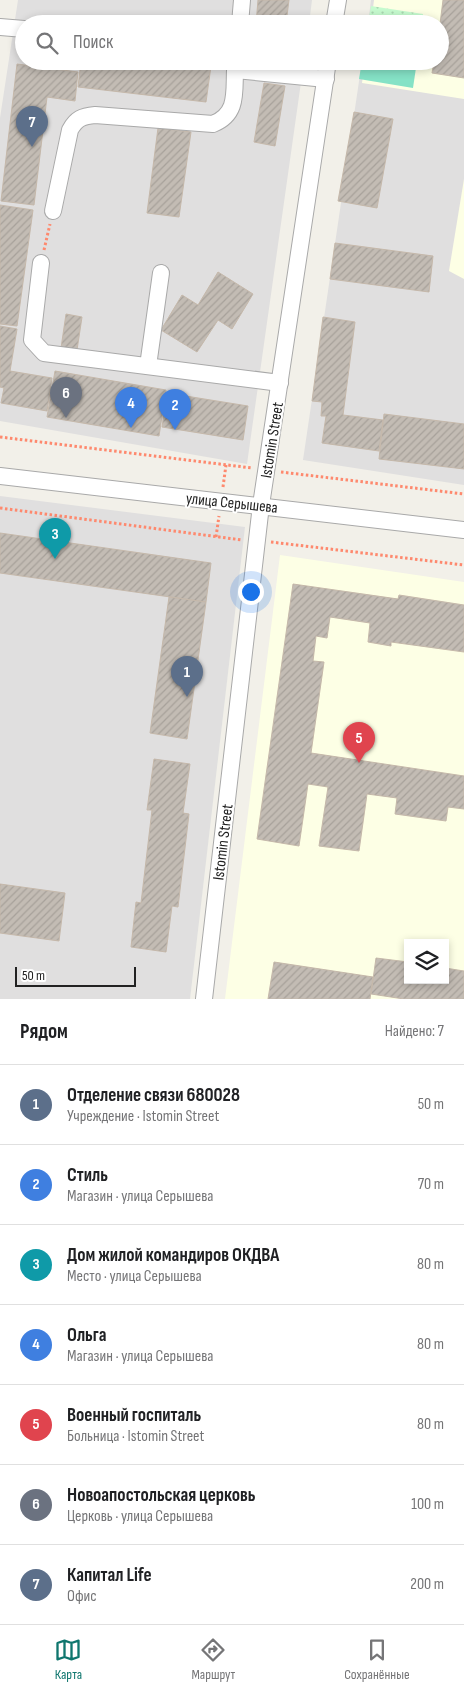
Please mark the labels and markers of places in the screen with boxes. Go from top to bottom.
pin: 7 [16,106,48,147]
pin: 6 [50,377,82,418]
pin: 4 [115,387,147,428]
pin: 2 [159,389,191,430]
pin: 3 [39,518,71,559]
pin: 1 [171,656,203,697]
pin: 5 [343,722,375,763]

